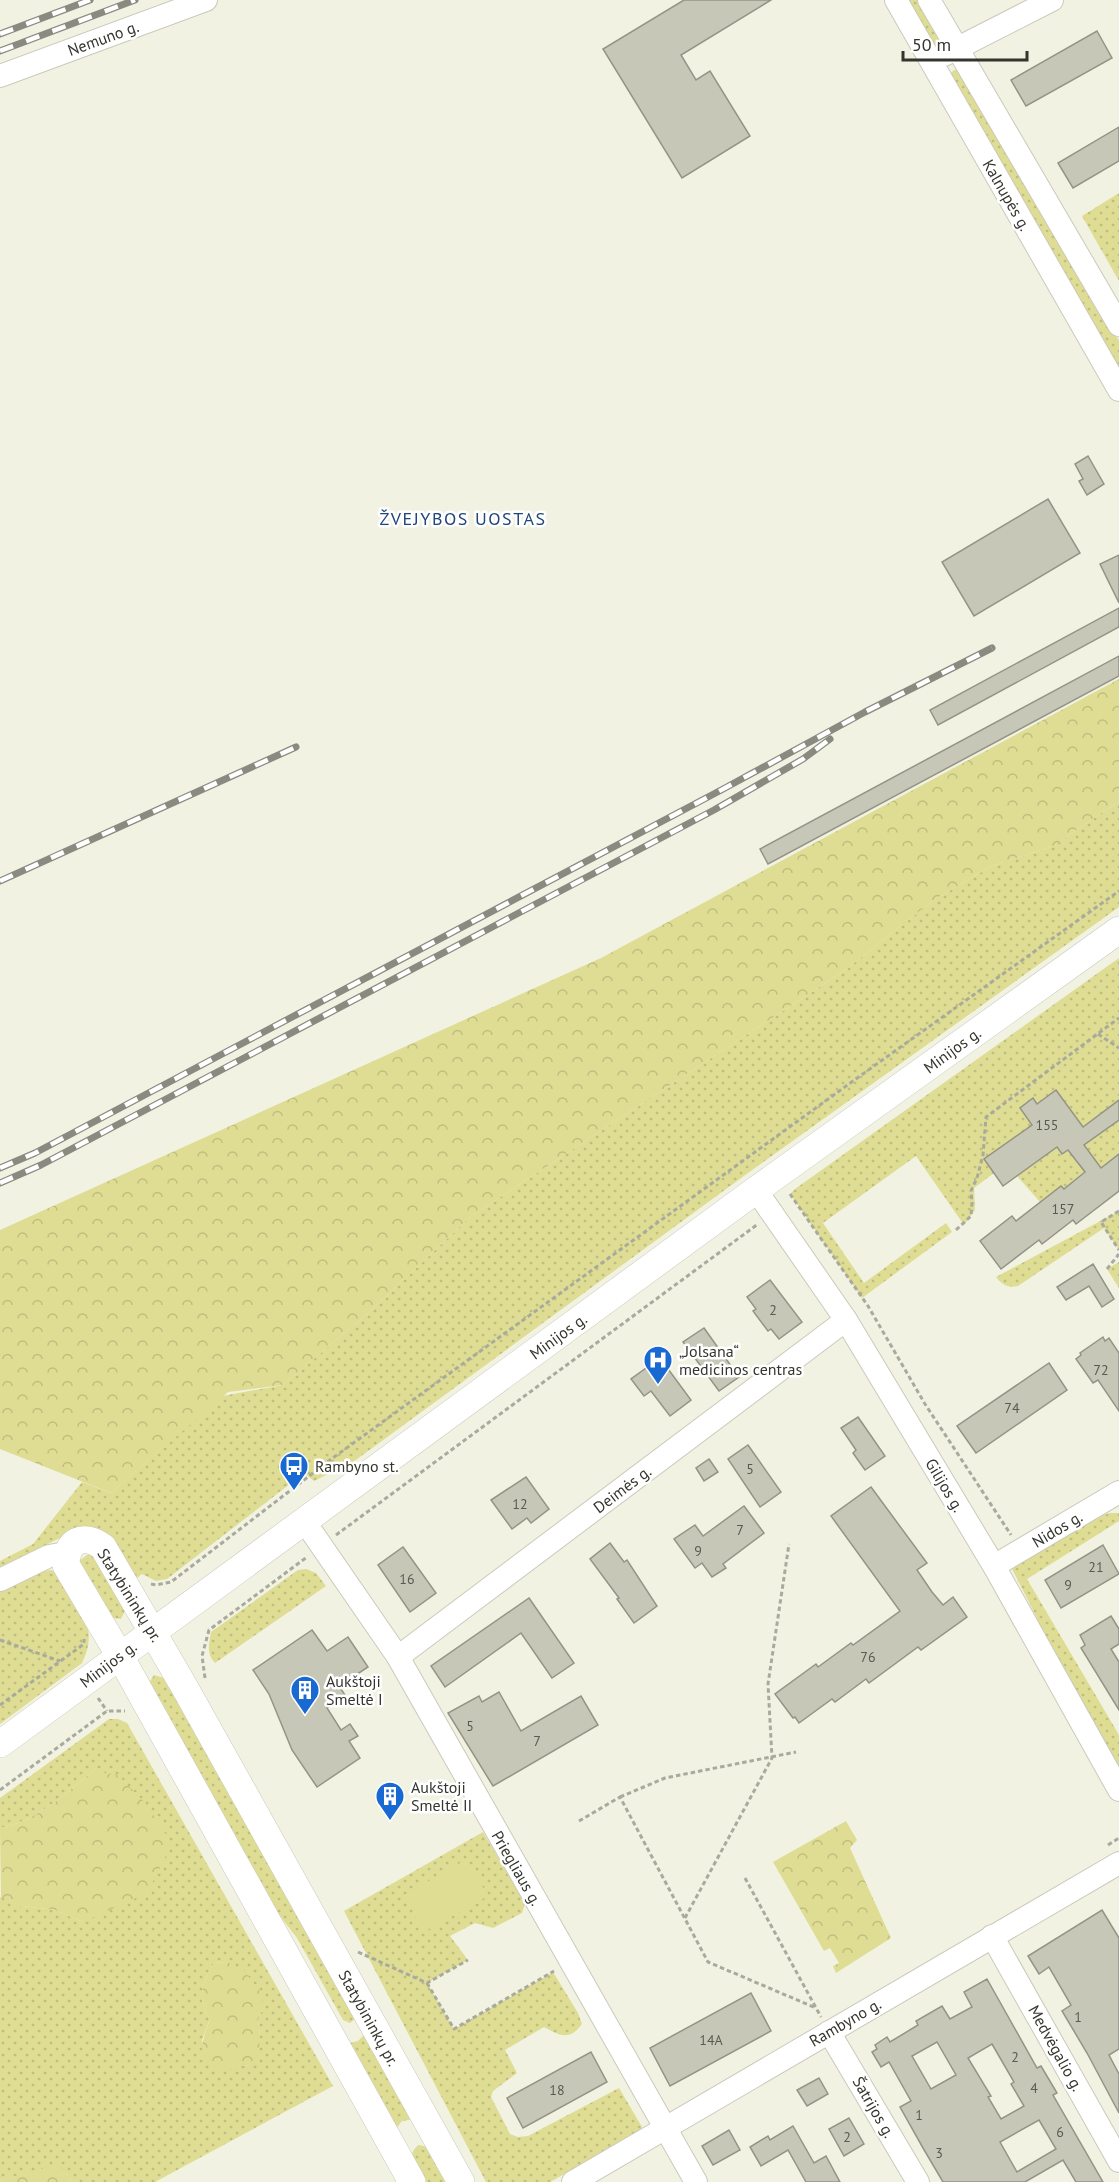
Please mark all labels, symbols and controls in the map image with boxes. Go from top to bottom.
street label: Nemuno g. [65,16,141,60]
scale bar [903,24,1028,62]
text: 50 m [912,33,951,56]
street label: Kalnupės g. [979,156,1035,234]
district label: ŽVEJYBOS UOSTAS [379,507,547,530]
street label: Minijos g. [919,1023,985,1077]
house number: 155 [1036,1116,1058,1134]
house number: 157 [1052,1200,1074,1218]
house number: 2 [769,1301,777,1319]
street label: Minijos g. [525,1309,591,1363]
place label: „Jolsana“ medicinos centras [679,1341,802,1379]
hospital icon: „Jolsana“ medicinos centras [642,1344,674,1386]
house number: 72 [1093,1361,1109,1379]
house number: 74 [1004,1399,1020,1417]
bus stop icon: Rambyno st. [278,1450,310,1492]
street label: Gilijos g. [921,1455,969,1515]
place label: Rambyno st. [315,1456,399,1476]
house number: 5 [746,1460,754,1478]
street label: Deimės g. [589,1461,655,1517]
house number: 12 [512,1495,528,1513]
street label: Nidos g. [1028,1506,1086,1552]
house number: 7 [736,1521,744,1539]
house number: 9 [694,1542,702,1560]
street label: Statybininkų pr. [93,1545,167,1645]
house number: 21 [1088,1558,1104,1576]
house number: 16 [399,1570,415,1588]
house number: 9 [1064,1576,1072,1594]
street label: Minijos g. [76,1636,140,1692]
house number: 76 [860,1648,876,1666]
place label: Aukštoji Smeltė I [326,1671,383,1709]
building icon: Aukštoji Smeltė I [289,1674,321,1716]
house number: 5 [466,1717,474,1735]
house number: 7 [533,1732,541,1750]
place label: Aukštoji Smeltė II [411,1777,472,1815]
building icon: Aukštoji Smeltė II [374,1780,406,1822]
street label: Priegliaus g. [488,1827,546,1909]
street label: Statybininkų pr. [334,1967,404,2069]
street label: Rambyno g. [805,1993,885,2051]
street label: Medvėgalio g. [1024,2002,1088,2094]
house number: 1 [1074,2008,1082,2026]
house number: 14A [699,2031,724,2049]
house number: 2 [1011,2048,1019,2066]
street label: Šatrijos g. [848,2073,900,2141]
house number: 4 [1030,2079,1038,2097]
house number: 18 [549,2081,565,2099]
house number: 1 [915,2106,923,2124]
house number: 6 [1056,2123,1064,2141]
house number: 2 [843,2128,851,2146]
house number: 3 [935,2144,943,2162]

